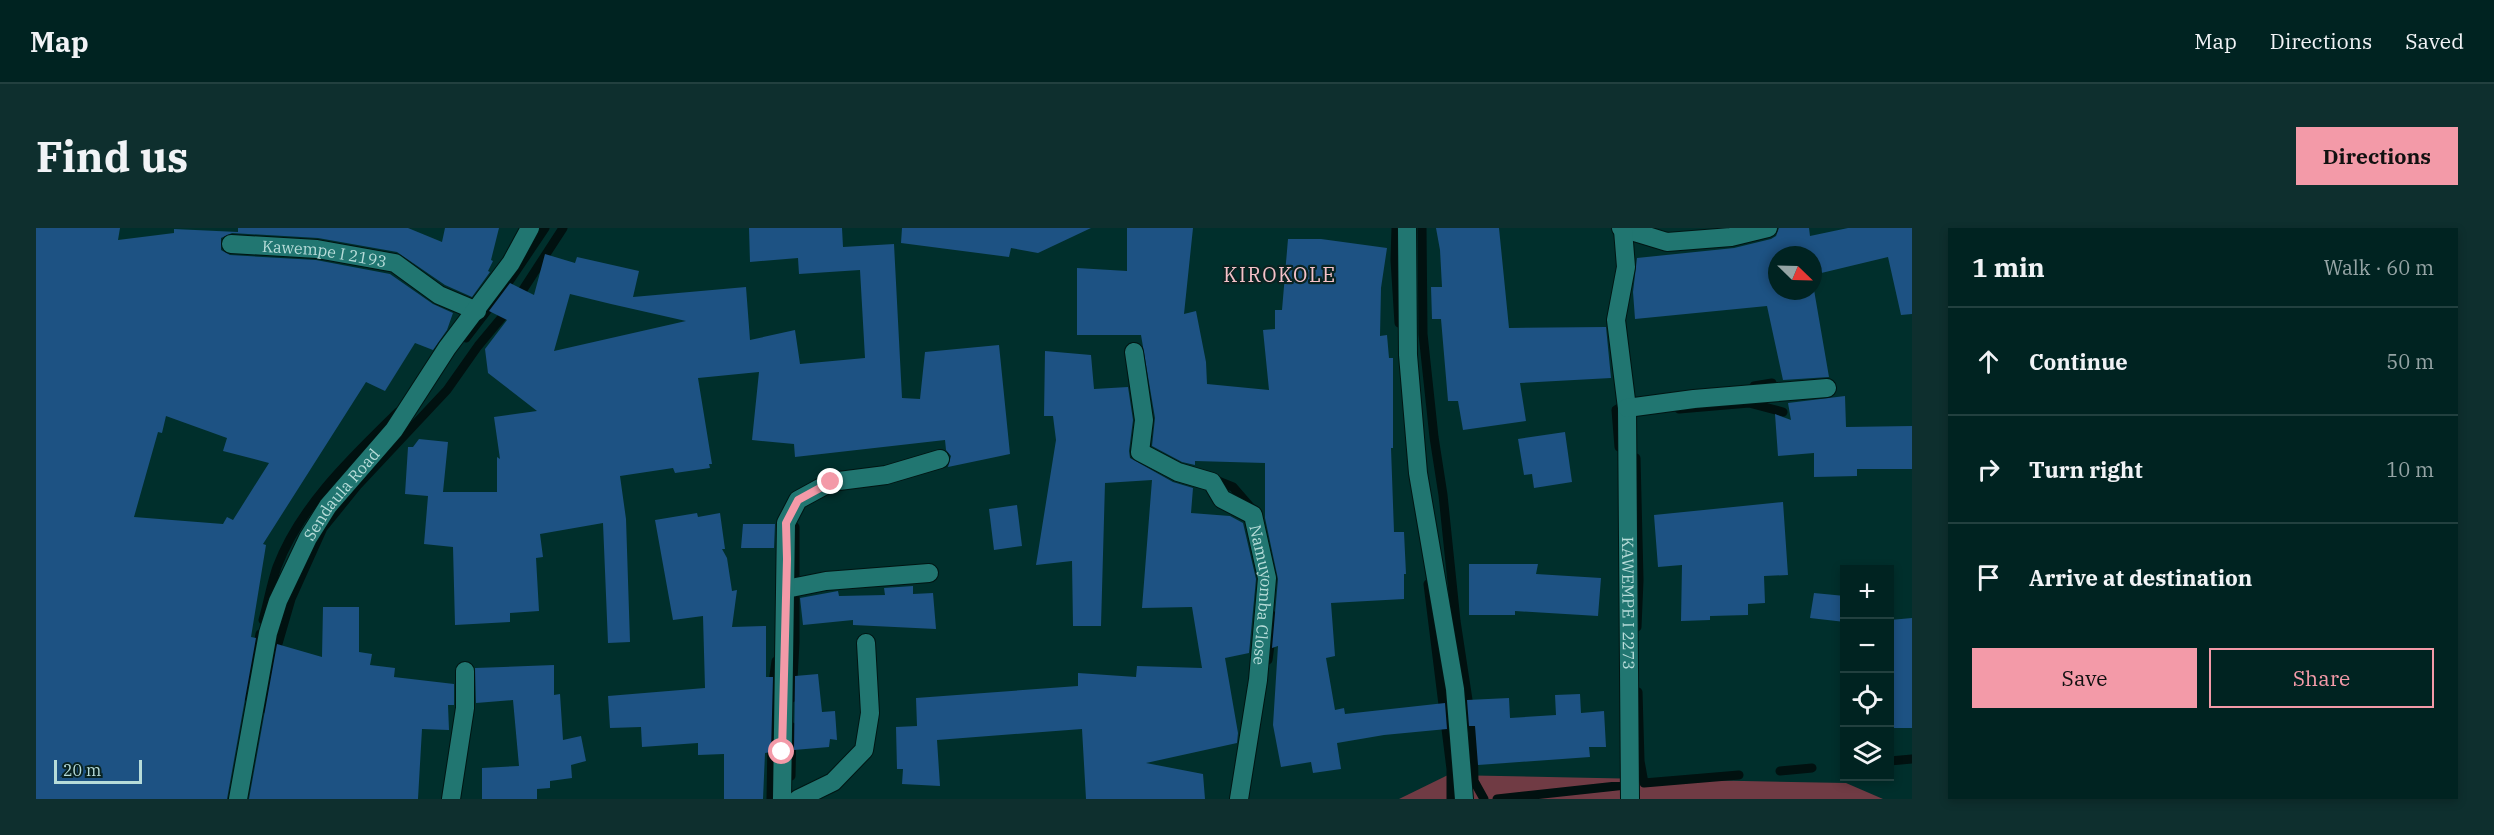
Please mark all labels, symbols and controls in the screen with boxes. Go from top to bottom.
text: Map [30,23,89,60]
text: Map [2194,27,2237,55]
text: Directions [2270,27,2372,55]
text: Saved [2405,27,2464,55]
button: Directions [2296,127,2458,185]
text: Find us [36,129,188,184]
street label: Kawempe I 2193 [261,236,388,271]
north arrow [1768,246,1822,300]
text: 1 min [1972,250,2045,284]
text: Walk · 60 m [2324,254,2434,281]
district label: KIROKOLE [1223,261,1337,288]
icon: ahead [1972,345,2005,378]
text: Continue [2029,347,2128,376]
text: 50 m [2386,348,2434,375]
street label: Sendaula Road [299,444,384,544]
icon: right [1972,453,2005,486]
text: Turn right [2029,455,2143,484]
text: 10 m [2386,456,2434,483]
route end [817,468,843,494]
street label: Namuyomba Close [1245,523,1277,666]
street label: KAWEMPE I 2273 [1618,537,1639,670]
icon: arrive [1972,561,2005,594]
text: Arrive at destination [2029,563,2252,592]
map controls [1840,565,1894,781]
button: + [1840,565,1894,619]
button: − [1840,619,1894,673]
button: Save [1972,648,2197,708]
button: Share [2209,648,2434,708]
button: locate [1840,673,1894,727]
button: layers [1840,727,1894,781]
route start [768,738,794,764]
scale bar [54,757,142,784]
text: 20 m [63,760,101,780]

